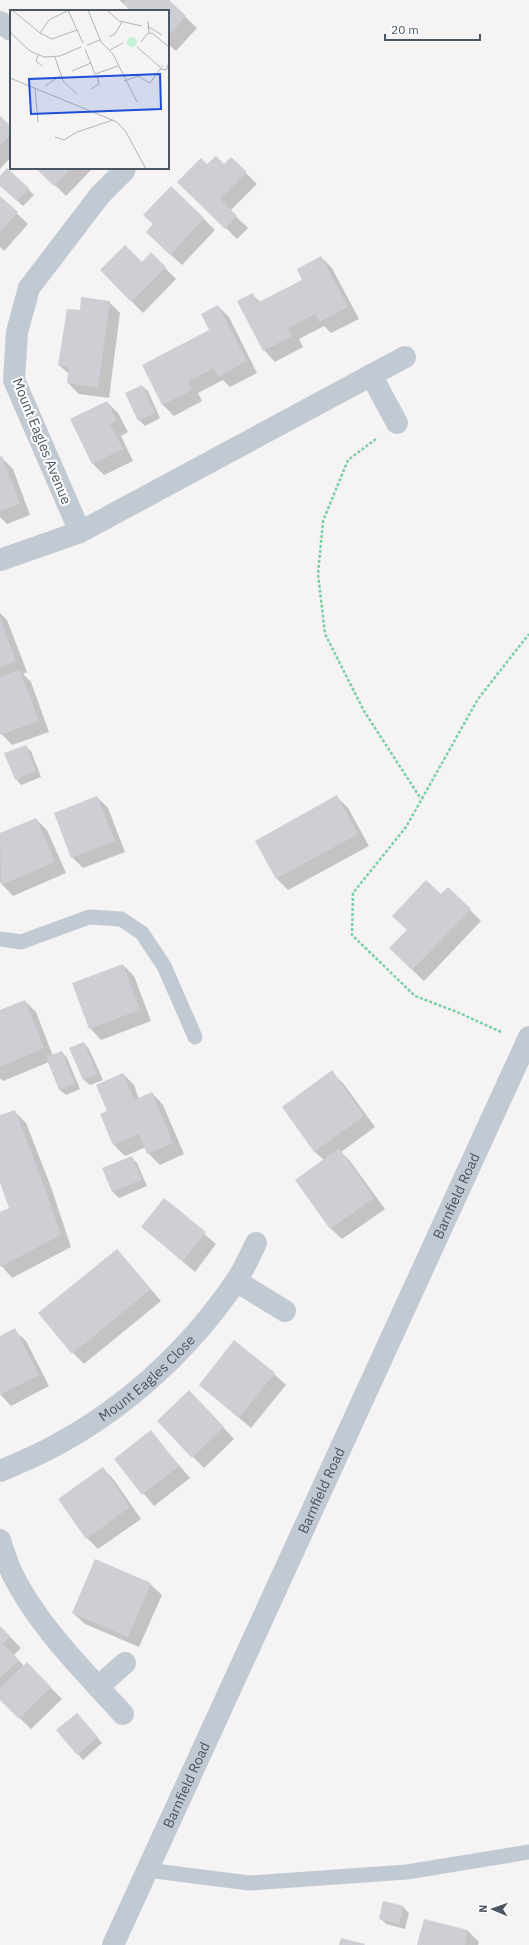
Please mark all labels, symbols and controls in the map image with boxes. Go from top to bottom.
inset map [10,10,169,169]
scale bar [385,16,480,42]
text: 20 m [391,22,419,37]
street label: Mount Eagles Avenue [8,375,76,507]
street label: Barnfield Road [429,1150,484,1242]
street label: Mount Eagles Close [95,1331,199,1426]
street label: Barnfield Road [294,1444,349,1536]
street label: Barnfield Road [159,1739,214,1831]
north arrow [473,1889,513,1929]
text: N [476,1904,490,1913]

